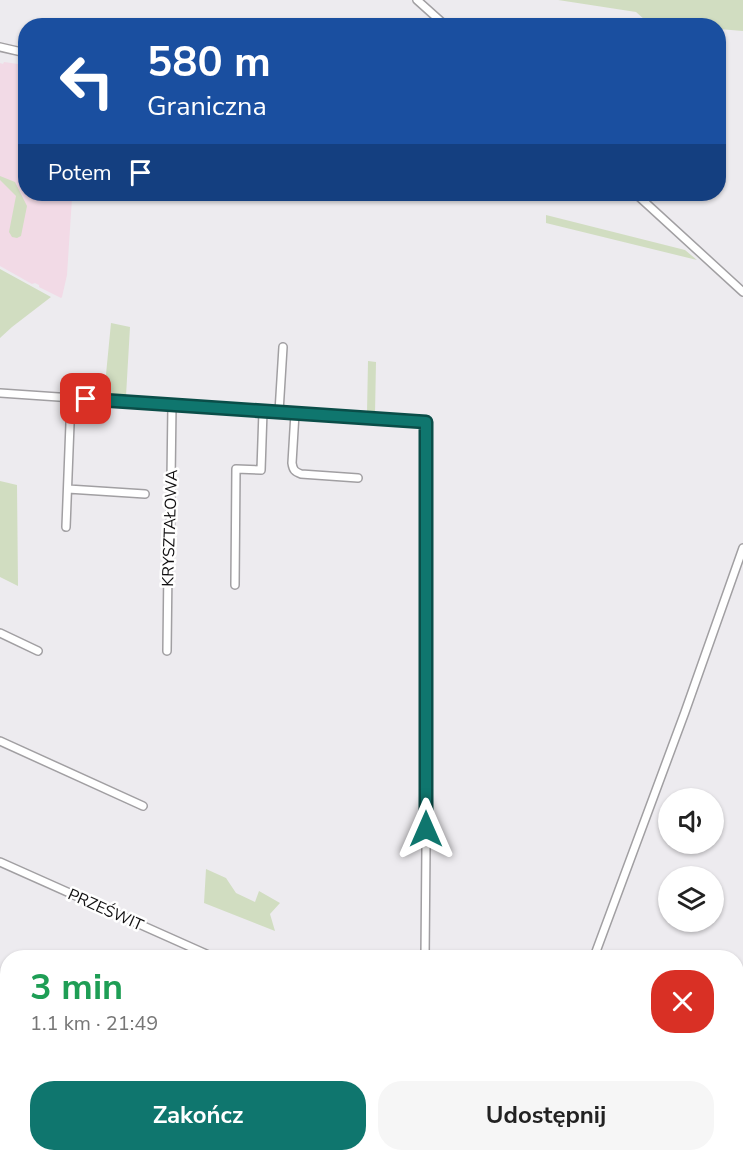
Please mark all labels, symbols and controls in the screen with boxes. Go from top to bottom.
text: 580 m [147,34,271,91]
icon: left [48,42,126,120]
text: Graniczna [147,88,267,125]
icon: arrive [124,156,157,189]
text: Potem [48,158,112,188]
pin [60,373,111,424]
icon: arrive [69,382,102,415]
street label: KRYSZTAŁOWA [157,469,183,587]
map controls [658,788,724,932]
button: sound [658,788,724,854]
position arrow [394,797,458,861]
button: layers [658,866,724,932]
street label: PRZEŚWIT [64,884,147,936]
text: 3 min [30,963,123,1012]
button: close [651,970,714,1033]
text: 1.1 km · 21:49 [30,1010,158,1037]
button: Zakończ [30,1081,366,1150]
button: Udostępnij [378,1081,714,1150]

